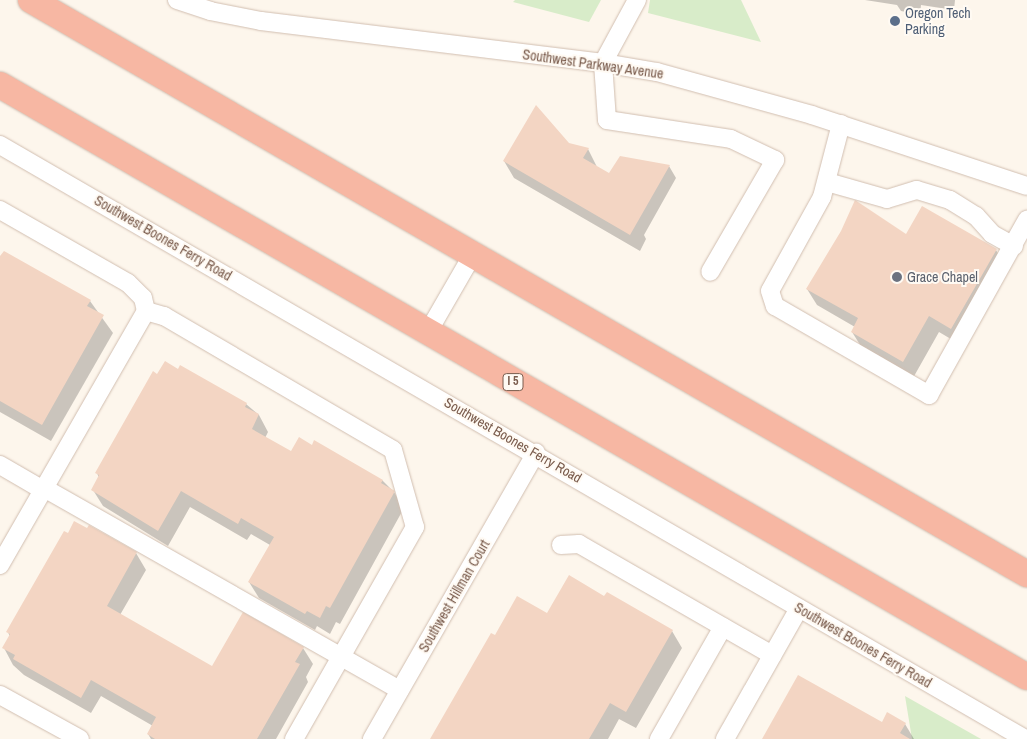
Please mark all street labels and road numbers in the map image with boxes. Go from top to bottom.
street label: Southwest Parkway Avenue [521,46,665,82]
street label: Southwest Boones Ferry Road [91,192,235,284]
road number: I 5 [502,372,524,392]
street label: Southwest Boones Ferry Road [441,394,585,486]
street label: Southwest Hillman Court [415,537,493,655]
street label: Southwest Boones Ferry Road [791,599,935,691]

